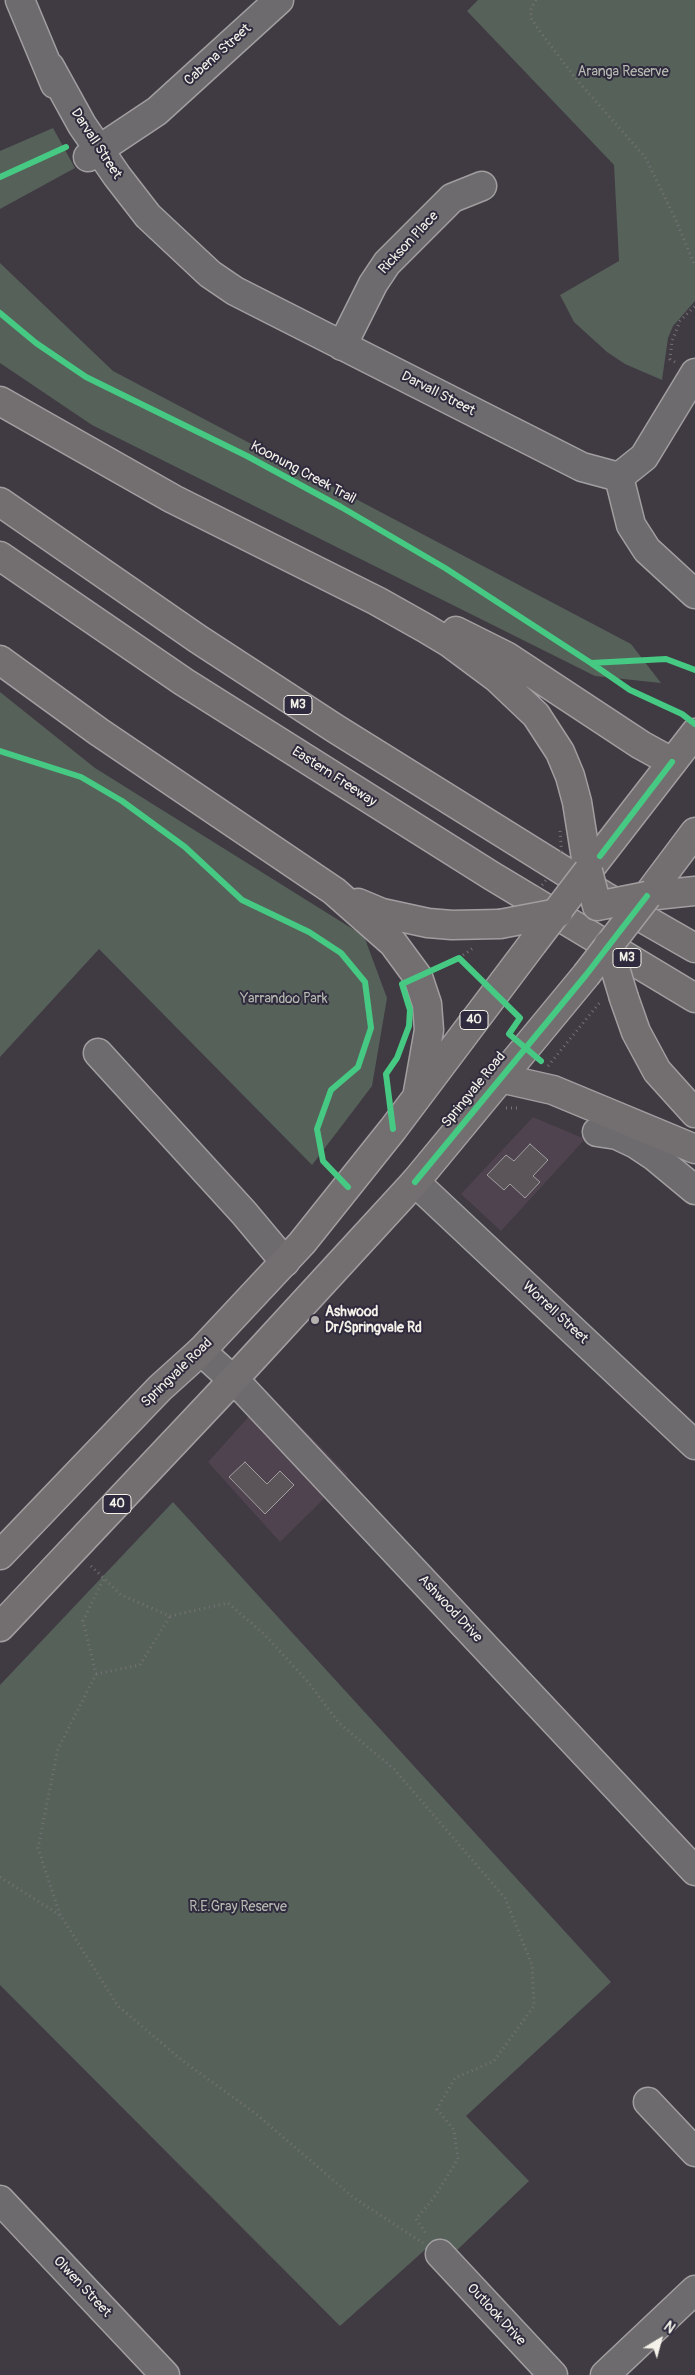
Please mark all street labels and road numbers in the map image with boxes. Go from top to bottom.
street label: Cabena Street [181,21,255,89]
street label: Darvall Street [67,106,125,182]
street label: Rickson Place [376,208,442,278]
street label: Darvall Street [398,368,478,420]
street label: Koonung Creek Trail [247,438,359,508]
road number: M3 [284,696,312,714]
street label: Eastern Freeway [289,743,379,811]
road number: M3 [613,948,641,968]
road number: 40 [460,1010,488,1030]
street label: Springvale Road [438,1049,510,1131]
street label: Worrell Street [519,1278,591,1348]
street label: Springvale Road [138,1335,216,1411]
road number: 40 [103,1495,131,1514]
street label: Ashwood Drive [414,1572,486,1646]
street label: Olwen Street [50,2253,114,2321]
street label: Outlook Drive [463,2280,529,2350]

